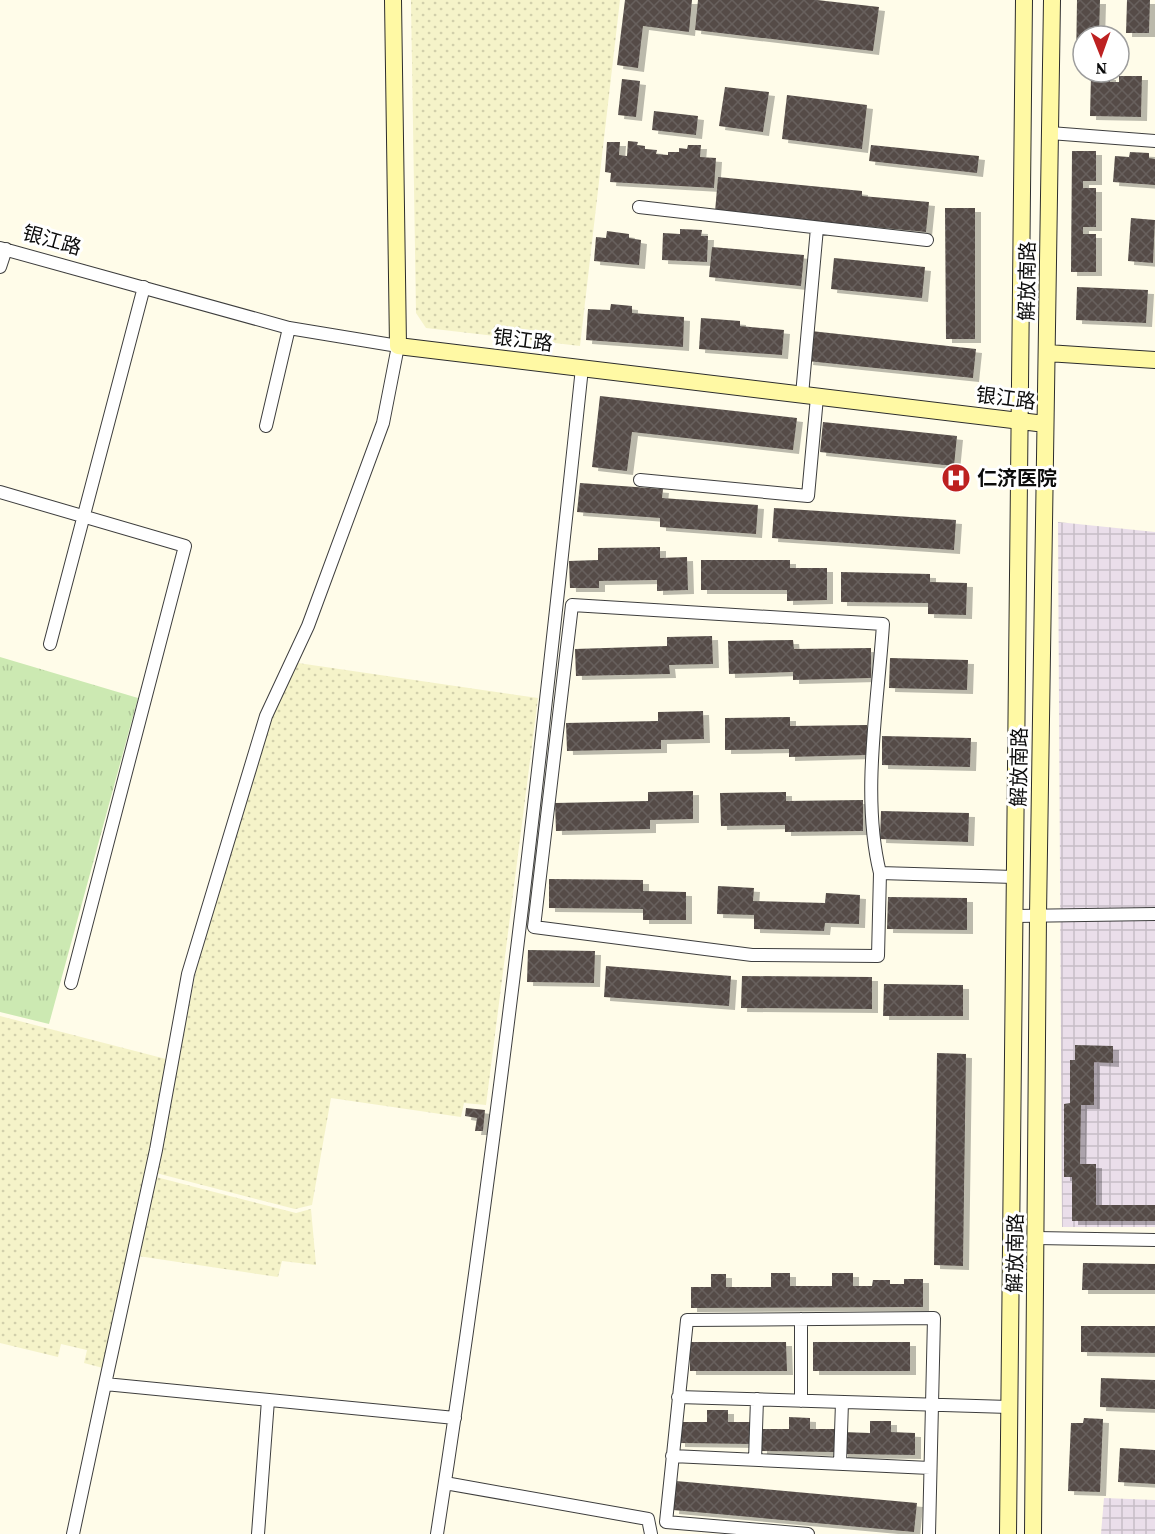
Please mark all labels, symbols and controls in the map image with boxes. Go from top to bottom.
north arrow [1071,24,1131,84]
text: N [1095,58,1107,80]
street label: 银江路 [19,218,85,262]
street label: 解放南路 [1012,241,1042,321]
street label: 银江路 [492,322,554,358]
street label: 银江路 [975,380,1037,416]
hospital icon: 仁济医院 [940,462,972,494]
place label: 仁济医院 [977,464,1057,492]
street label: 解放南路 [1004,727,1034,807]
street label: 解放南路 [1000,1213,1030,1293]

